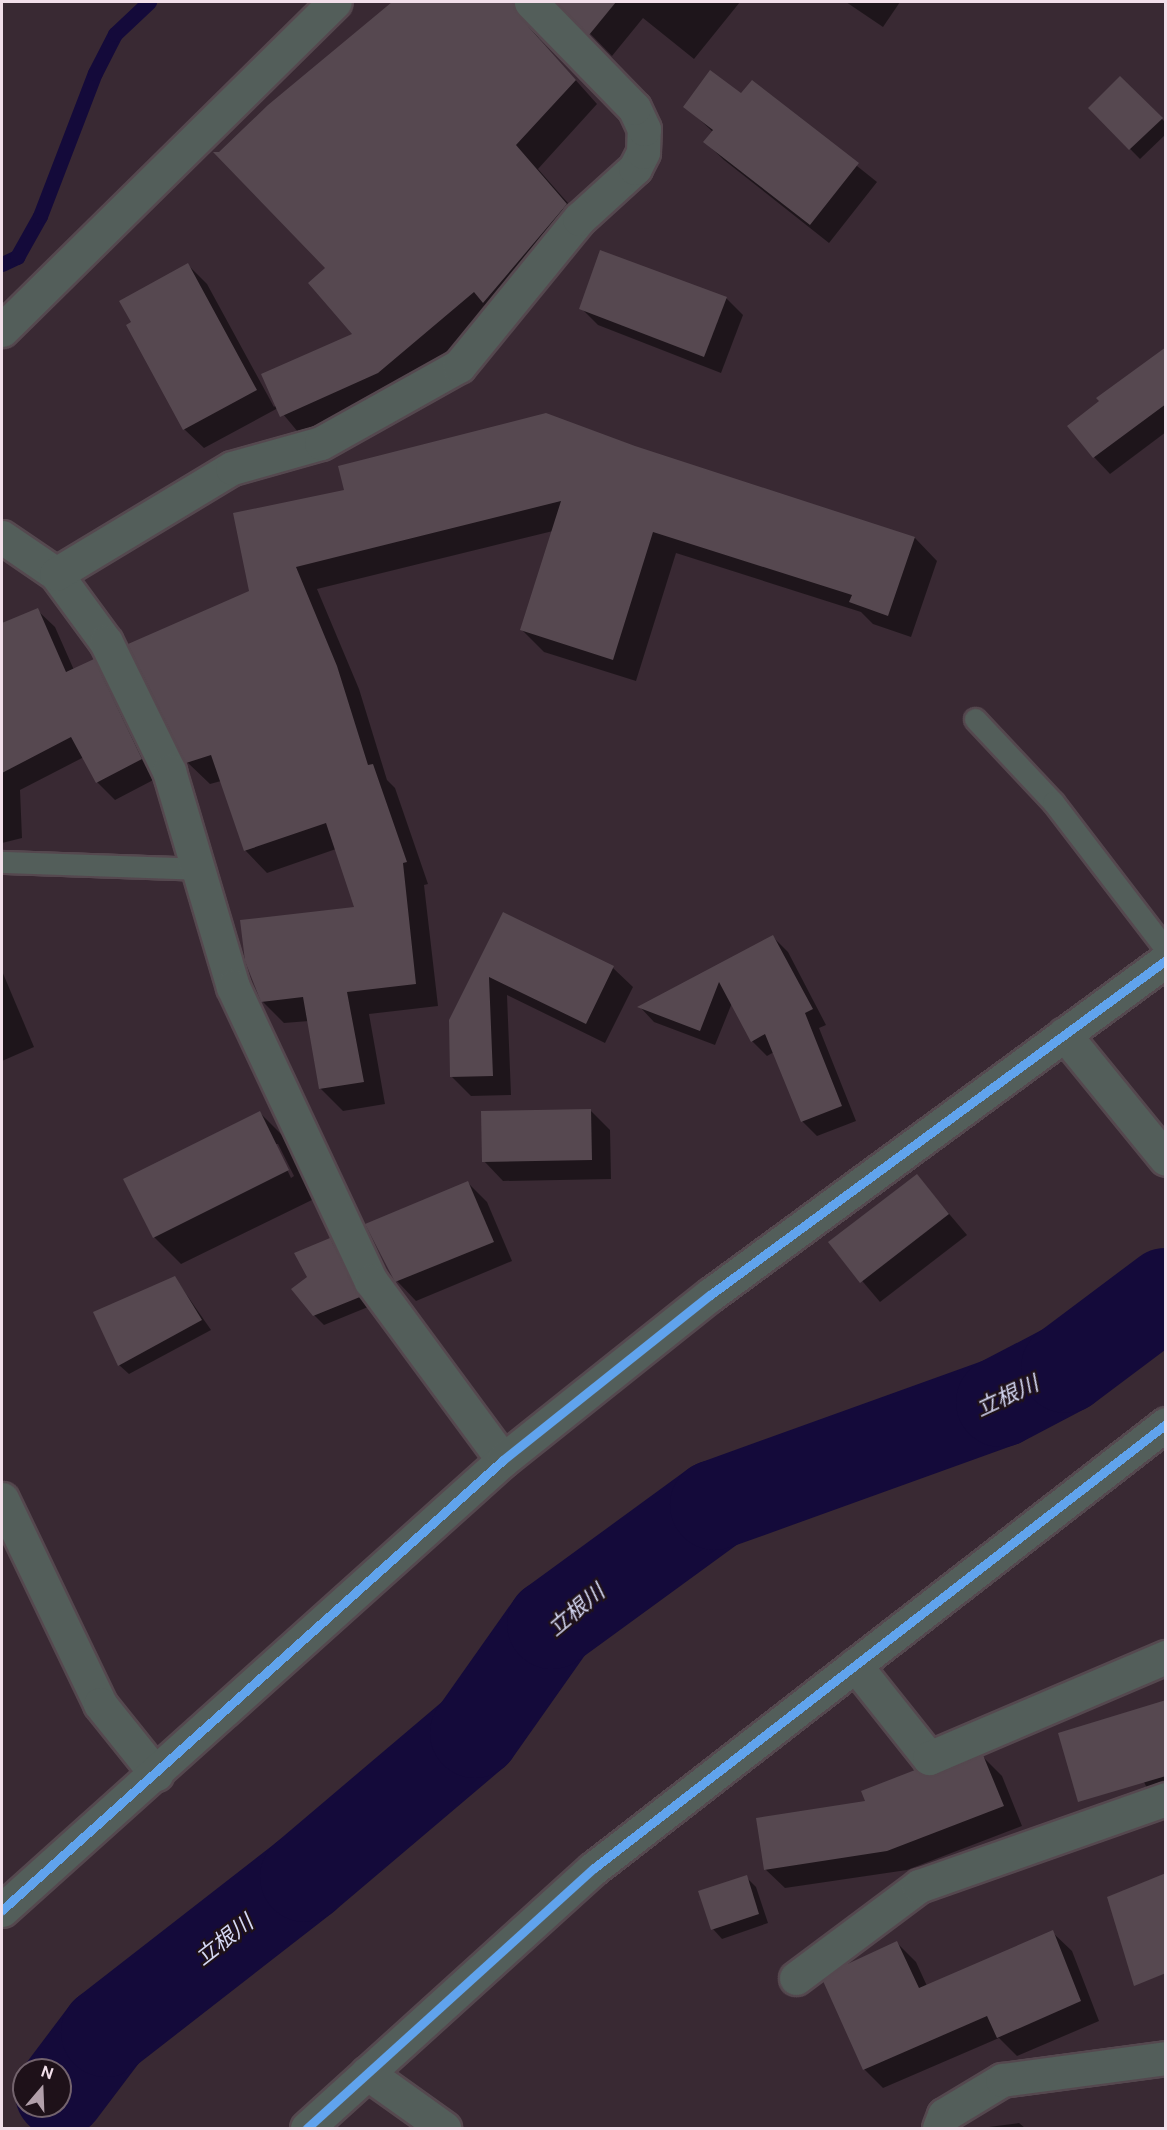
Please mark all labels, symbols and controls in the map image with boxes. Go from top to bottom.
water label: 立根川 [972,1370,1042,1422]
water label: 立根川 [542,1579,610,1641]
water label: 立根川 [190,1909,258,1971]
north arrow [12,2058,72,2118]
text: N [38,2061,56,2084]

